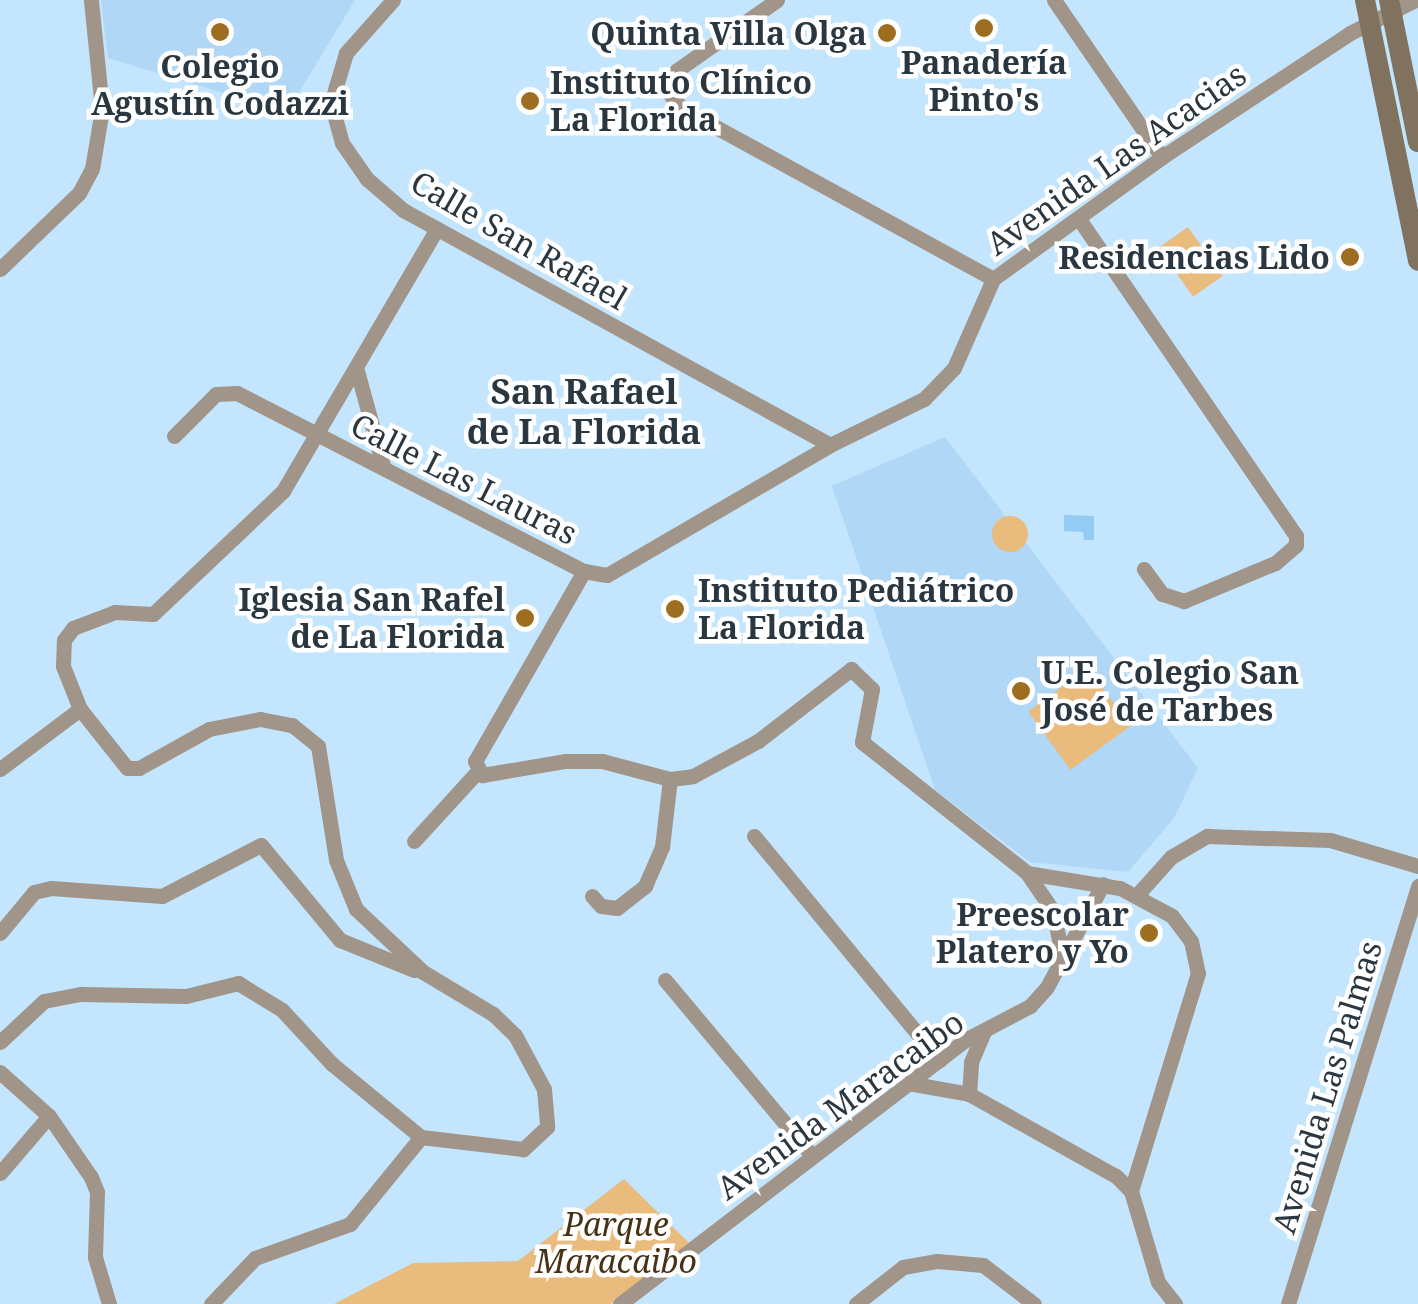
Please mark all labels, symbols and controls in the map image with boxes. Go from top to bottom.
place label: Quinta Villa Olga [590,14,867,52]
marker: Panadería Pinto's [973,17,995,39]
marker: Colegio Agustín Codazzi [209,21,231,43]
marker: Quinta Villa Olga [876,22,898,44]
place label: Panadería Pinto's [901,44,1067,119]
place label: Colegio Agustín Codazzi [91,48,349,123]
street label: Avenida Las Acacias [979,55,1253,263]
place label: Instituto Clínico La Florida [550,64,812,139]
marker: Instituto Clínico La Florida [519,90,541,112]
street label: Calle San Rafael [404,163,634,317]
place label: Residencias Lido [1058,238,1330,276]
marker: Residencias Lido [1339,246,1361,268]
district label: San Rafael de La Florida [467,370,701,452]
street label: Calle Las Lauras [344,405,584,553]
place label: Instituto Pediátrico La Florida [698,572,1014,647]
place label: Iglesia San Rafel de La Florida [239,581,505,656]
marker: Instituto Pediátrico La Florida [662,596,688,622]
marker: Iglesia San Rafel de La Florida [514,607,536,629]
place label: U.E. Colegio San José de Tarbes [1041,654,1299,729]
marker: U.E. Colegio San José de Tarbes [1010,680,1032,702]
place label: Preescolar Platero y Yo [936,896,1129,971]
marker: Preescolar Platero y Yo [1138,922,1160,944]
street label: Avenida Las Palmas [1264,936,1390,1238]
street label: Avenida Maracaibo [709,1003,971,1207]
park label: Parque Maracaibo [535,1206,697,1281]

